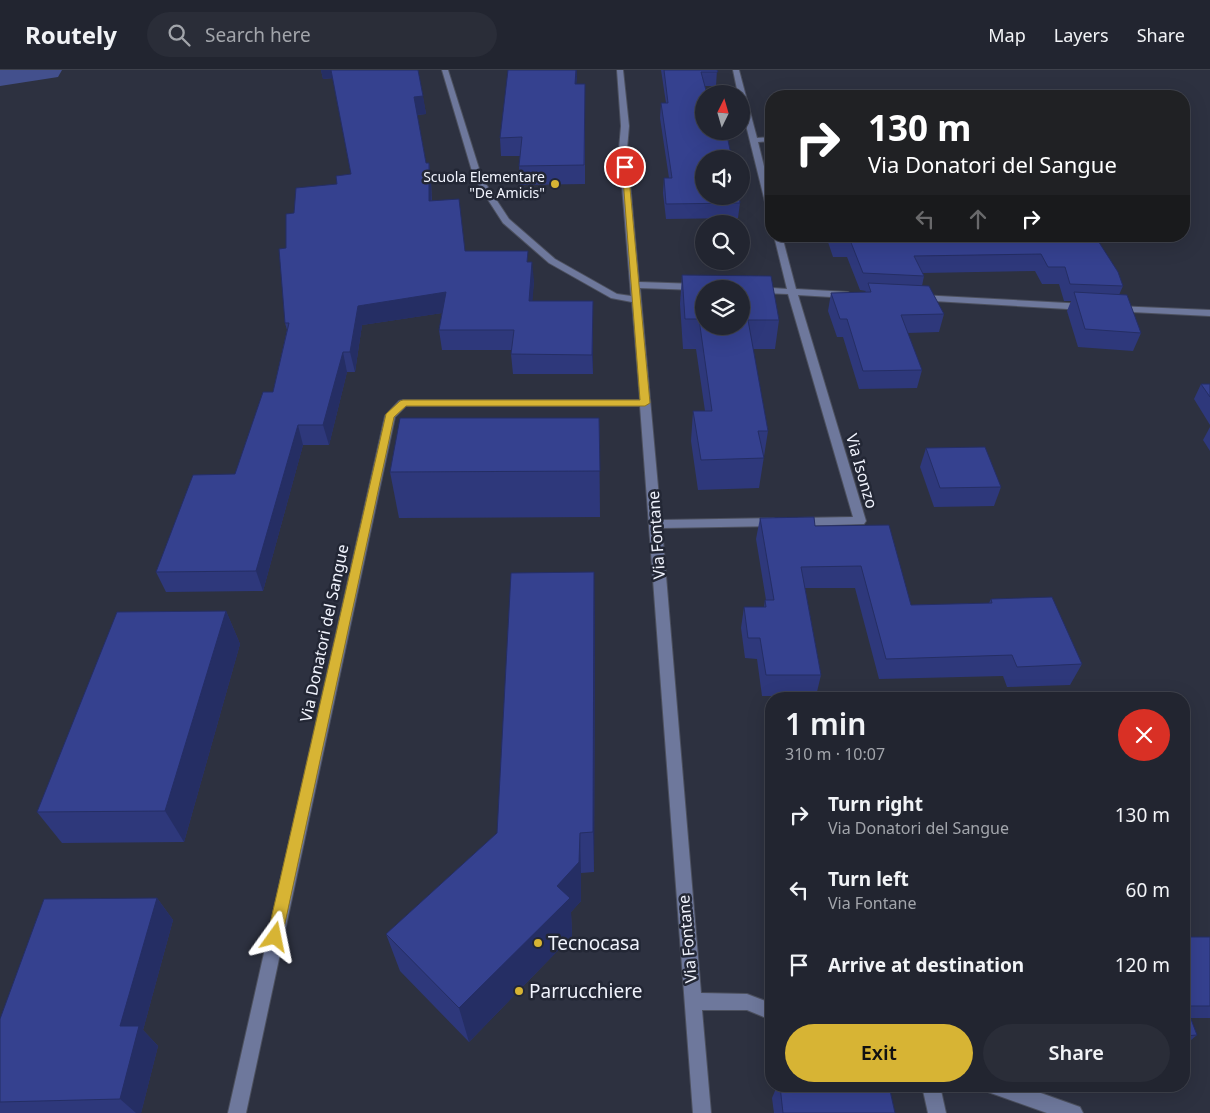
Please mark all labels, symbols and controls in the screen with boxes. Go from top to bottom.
search box [147,12,497,57]
text: Routely [25,18,117,51]
icon: search [165,21,193,49]
text: Search here [205,22,311,48]
text: Map [988,23,1026,47]
text: Layers [1054,23,1109,47]
text: Share [1137,23,1185,47]
north arrow [695,85,750,140]
map controls [695,85,750,335]
text: 130 m [868,104,971,151]
icon: right [785,110,850,175]
pin [604,146,646,188]
text: Via Donatori del Sangue [868,149,1117,179]
button: sound [695,150,750,205]
icon: arrive [611,153,639,181]
place label: Scuola Elementare "De Amicis" [423,167,545,202]
marker: Scuola Elementare "De Amicis" [549,178,561,190]
icon: left [911,205,939,233]
icon: ahead [964,205,992,233]
icon: right [1017,205,1045,233]
button: search [695,215,750,270]
button: layers [695,280,750,335]
street label: Via Isonzo [841,431,883,511]
street label: Via Fontane [642,490,670,580]
street label: Via Donatori del Sangue [294,542,354,724]
text: 1 min [785,703,866,744]
button: close [1118,709,1170,761]
text: 310 m · 10:07 [785,743,885,765]
text: Turn right [828,791,923,817]
icon: right [785,801,813,829]
text: 130 m [1115,802,1170,828]
text: Via Donatori del Sangue [828,817,1009,839]
text: Turn left [828,866,909,892]
icon: left [785,876,813,904]
text: 60 m [1126,877,1170,903]
text: Via Fontane [828,892,916,914]
street label: Via Fontane [672,894,702,984]
position arrow [248,910,300,962]
place label: Tecnocasa [548,930,640,956]
marker: Tecnocasa [532,937,544,949]
icon: arrive [785,951,813,979]
text: Arrive at destination [828,952,1024,978]
text: 120 m [1115,952,1170,978]
place label: Parrucchiere [529,978,642,1004]
marker: Parrucchiere [513,985,525,997]
button: Exit [785,1024,973,1082]
button: Share [983,1024,1170,1082]

